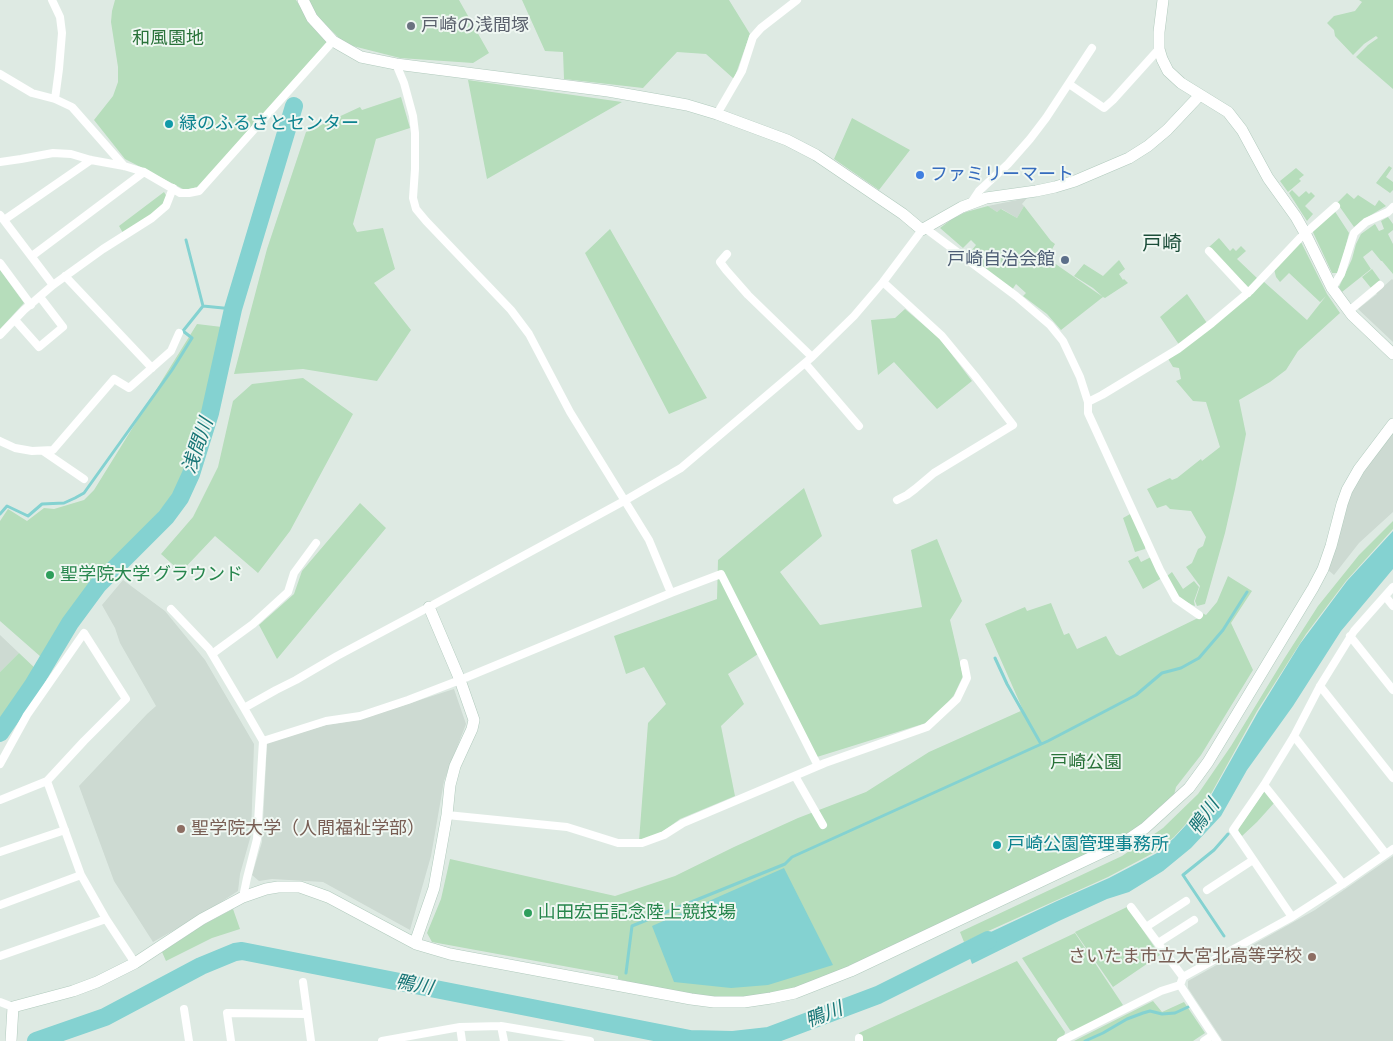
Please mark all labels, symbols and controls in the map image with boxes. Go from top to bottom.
place label: 戸崎の浅間塚 [421,15,529,37]
marker: 戸崎の浅間塚 [405,20,417,32]
park label: 和風園地 [132,28,204,50]
place label: 緑のふるさとセンター [179,113,359,135]
marker: 緑のふるさとセンター [163,118,175,130]
place label: ファミリーマート [930,164,1074,186]
marker: ファミリーマート [914,169,926,181]
district label: 戸崎 [1142,232,1182,256]
place label: 戸崎自治会館 [947,249,1055,271]
marker: 戸崎自治会館 [1059,254,1071,266]
water label: 浅間川 [178,415,218,477]
place label: 聖学院大学 グラウンド [60,564,243,586]
marker: 聖学院大学 グラウンド [44,569,56,581]
park label: 戸崎公園 [1050,752,1122,774]
water label: 鴨川 [1184,795,1224,839]
place label: 聖学院大学（人間福祉学部） [191,818,425,840]
marker: 聖学院大学（人間福祉学部） [175,823,187,835]
place label: 戸崎公園管理事務所 [1007,834,1169,856]
marker: 戸崎公園管理事務所 [991,839,1003,851]
place label: 山田宏臣記念陸上競技場 [538,902,736,924]
marker: 山田宏臣記念陸上競技場 [522,907,534,919]
place label: さいたま市立大宮北高等学校 [1068,946,1302,968]
marker: さいたま市立大宮北高等学校 [1306,951,1318,963]
water label: 鴨川 [393,970,435,1000]
water label: 鴨川 [802,998,846,1032]

